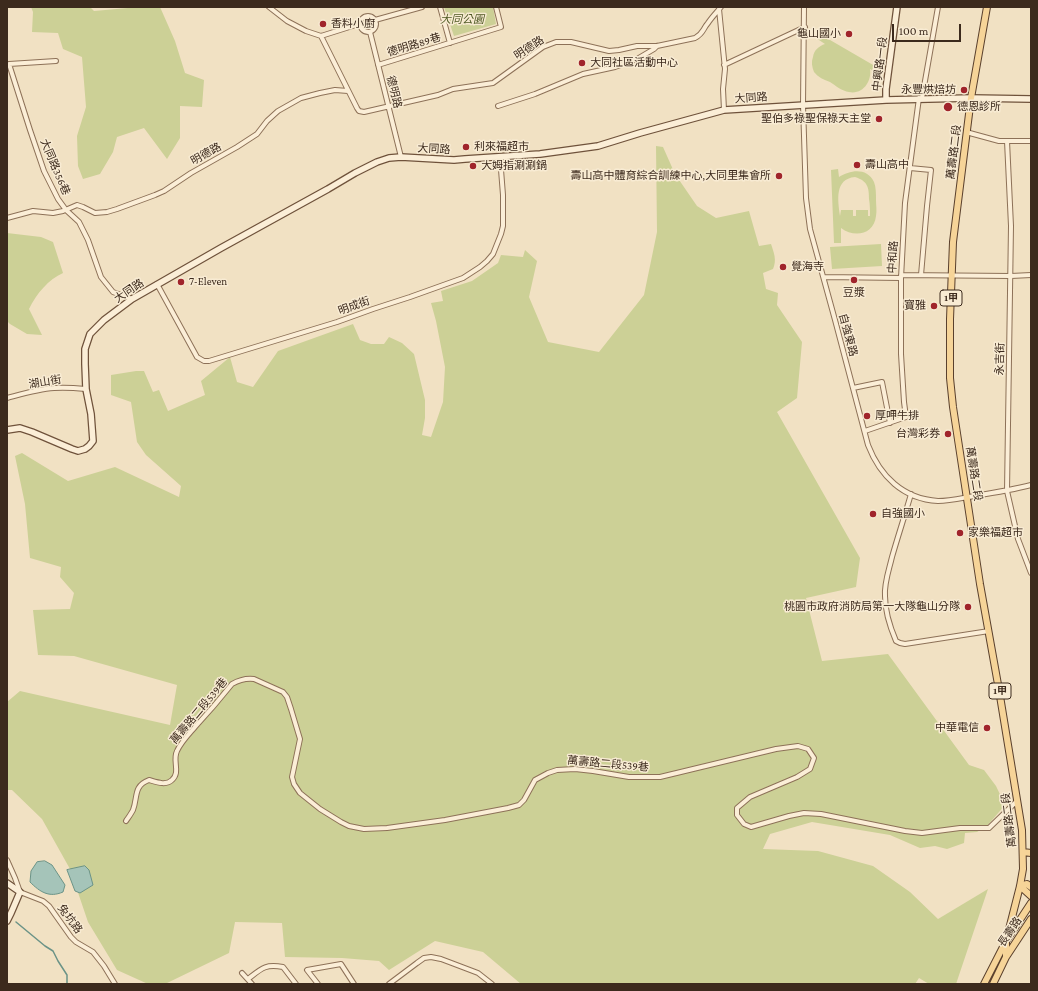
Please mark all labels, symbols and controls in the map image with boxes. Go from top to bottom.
park label: 大同公園 [440,13,484,27]
scale bar [894,16,963,42]
place label: 香料小廚 [331,17,375,31]
marker: 香料小廚 [318,19,328,29]
text: 100 m [899,24,928,38]
place label: 龜山國小 [797,27,841,41]
marker: 龜山國小 [844,29,854,39]
street label: 德明路89巷 [386,31,442,59]
street label: 明德路 [512,33,546,63]
street label: 中興路一段 [870,36,890,92]
place label: 大同社區活動中心 [590,56,678,70]
marker: 大同社區活動中心 [577,58,587,68]
street label: 德明路 [384,74,404,110]
place label: 永豐烘焙坊 [901,83,956,97]
marker: 永豐烘焙坊 [959,85,969,95]
street label: 大同路 [734,90,768,106]
place label: 德恩診所 [957,100,1001,114]
marker: 德恩診所 [942,101,954,113]
place label: 聖伯多祿聖保祿天主堂 [761,112,871,126]
marker: 聖伯多祿聖保祿天主堂 [874,114,884,124]
street label: 萬壽路二段 [944,124,964,180]
street label: 大同路356巷 [37,137,73,197]
street label: 明德路 [188,140,224,168]
place label: 利來福超市 [474,140,529,154]
street label: 大同路 [417,142,451,156]
marker: 利來福超市 [461,142,471,152]
place label: 壽山高中 [865,158,909,172]
place label: 大姆指涮涮鍋 [481,159,547,173]
marker: 壽山高中 [852,160,862,170]
marker: 大姆指涮涮鍋 [468,161,478,171]
place label: 壽山高中體育綜合訓練中心,大同里集會所 [570,169,771,183]
marker: 壽山高中體育綜合訓練中心,大同里集會所 [774,171,784,181]
street label: 中和路 [886,240,900,274]
place label: 覺海寺 [791,260,824,274]
marker: 覺海寺 [778,262,788,272]
place label: 7-Eleven [189,275,227,289]
marker: 豆漿 [849,275,859,285]
street label: 大同路 [112,276,146,306]
marker: 7-Eleven [176,277,186,287]
place label: 豆漿 [843,286,865,300]
road number: 1甲 [940,290,962,306]
street label: 明成街 [336,294,372,318]
place label: 寶雅 [904,299,926,313]
marker: 寶雅 [929,301,939,311]
street label: 自強東路 [836,312,860,358]
street label: 永吉街 [993,342,1007,376]
street label: 湖山街 [28,373,62,391]
place label: 厚呷牛排 [875,409,919,423]
marker: 厚呷牛排 [862,411,872,421]
place label: 台灣彩券 [896,427,940,441]
marker: 台灣彩券 [943,429,953,439]
street label: 萬壽路二段 [963,446,985,502]
place label: 自強國小 [881,507,925,521]
marker: 自強國小 [868,509,878,519]
place label: 家樂福超市 [968,526,1023,540]
marker: 家樂福超市 [955,528,965,538]
place label: 桃園市政府消防局第一大隊龜山分隊 [784,600,960,614]
marker: 桃園市政府消防局第一大隊龜山分隊 [963,602,973,612]
street label: 萬壽路二段539巷 [168,675,230,747]
road number: 1甲 [989,683,1011,699]
place label: 中華電信 [935,721,979,735]
marker: 中華電信 [982,723,992,733]
street label: 萬壽路二段539巷 [567,754,649,774]
street label: 萬壽路二段 [999,792,1019,848]
street label: 兔坑路 [55,902,85,936]
street label: 長壽路 [995,915,1025,949]

